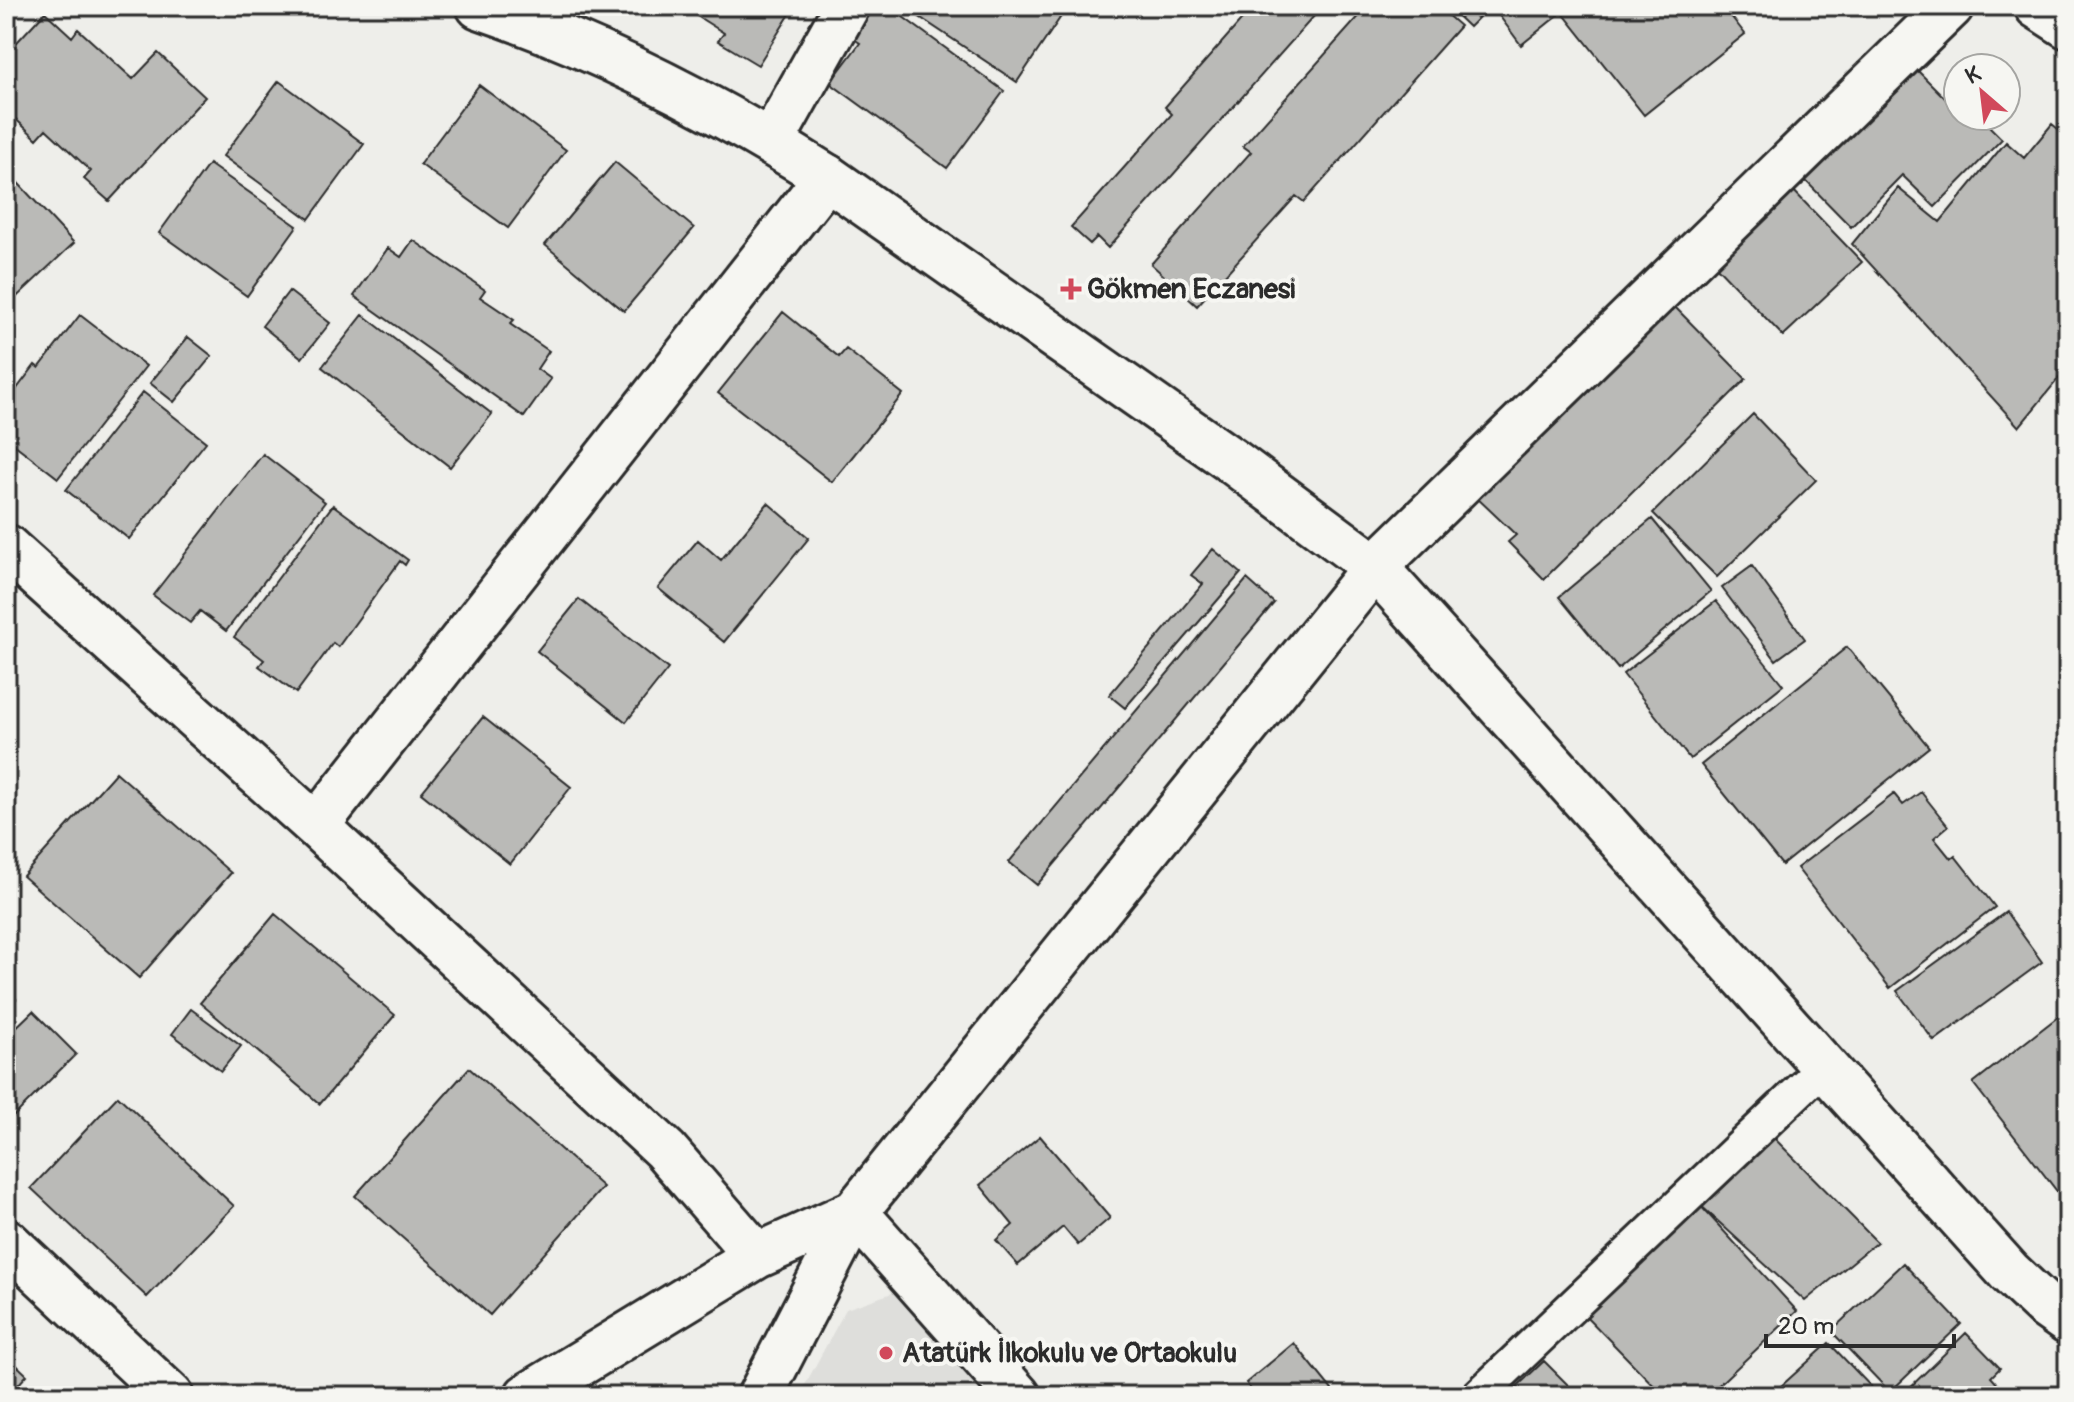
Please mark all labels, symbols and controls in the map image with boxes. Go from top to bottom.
north arrow [1942,52,2022,132]
text: K [1961,59,1986,91]
place label: Gökmen Eczanesi [1087,272,1295,307]
marker: Gökmen Eczanesi [1062,280,1080,298]
scale bar [1766,1298,1954,1348]
text: 20 m [1778,1312,1834,1341]
place label: Atatürk İlkokulu ve Ortaokulu [902,1336,1237,1371]
marker: Atatürk İlkokulu ve Ortaokulu [877,1344,895,1362]

